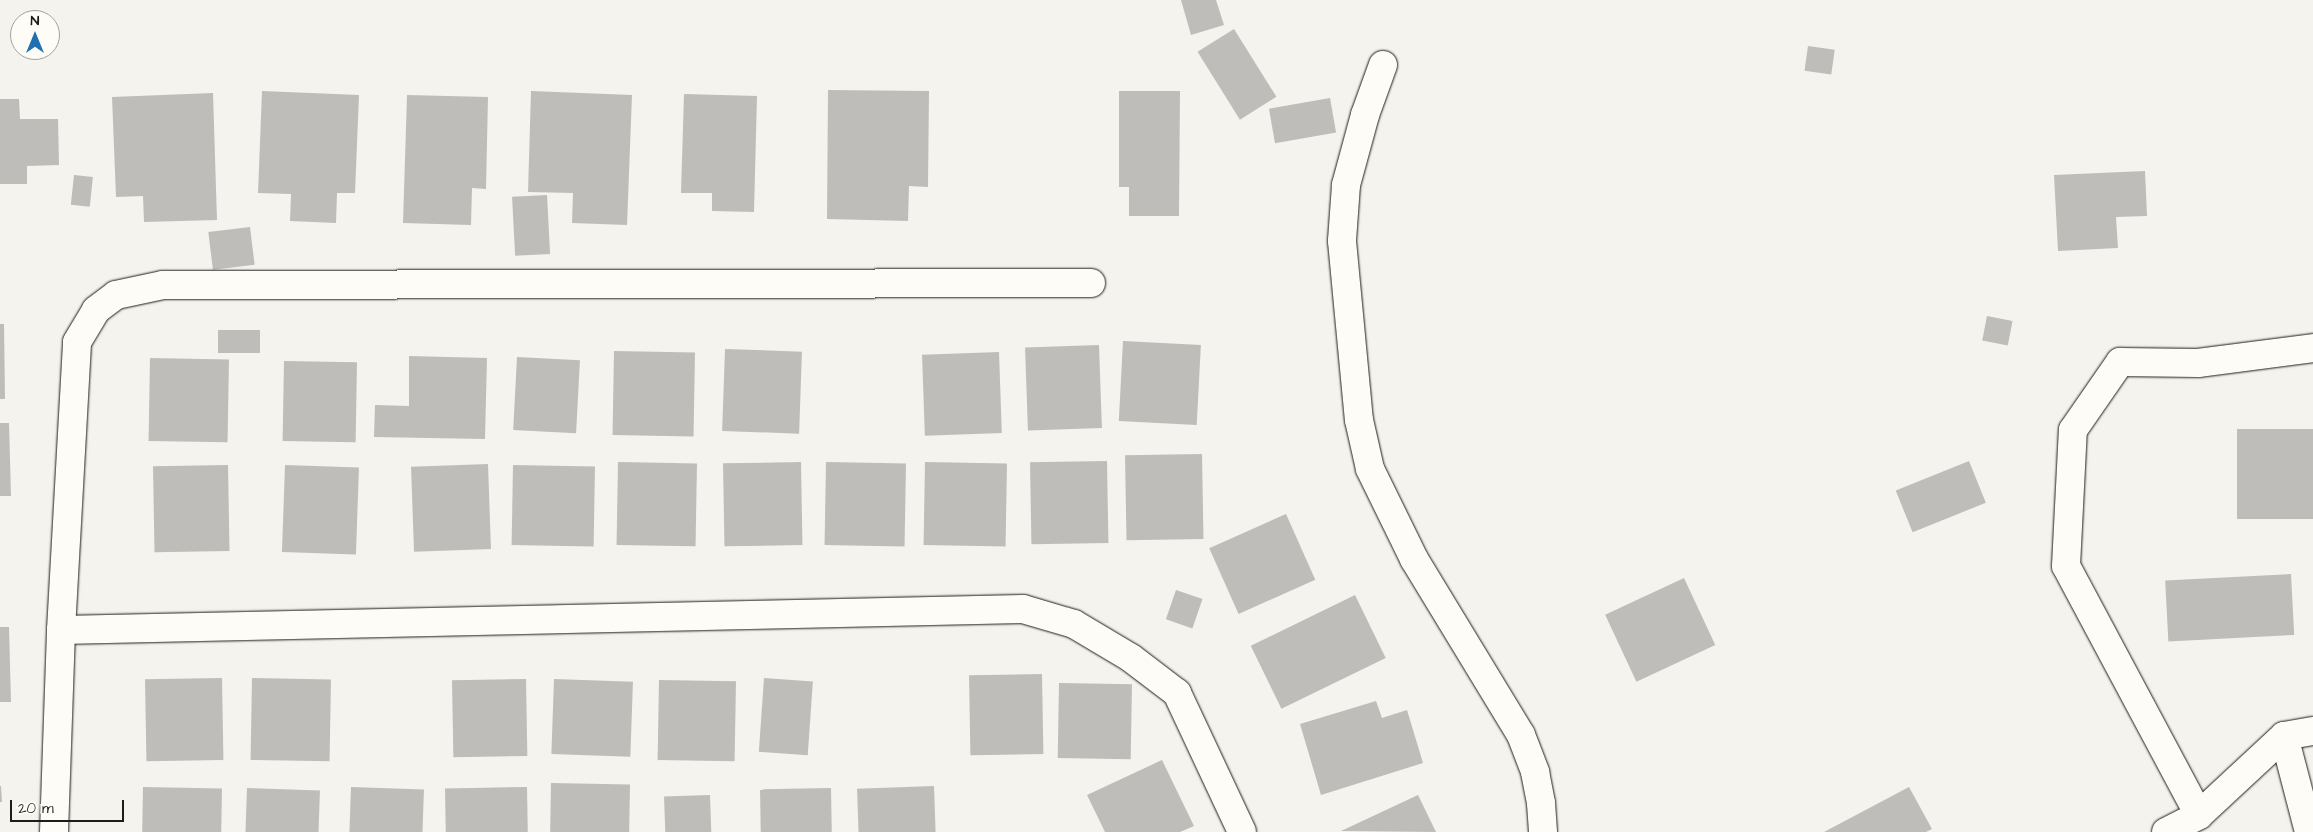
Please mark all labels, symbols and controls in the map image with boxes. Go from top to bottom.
north arrow [10,10,60,60]
text: N [31,11,39,31]
scale bar [12,790,126,822]
text: 20 m [18,798,54,819]

